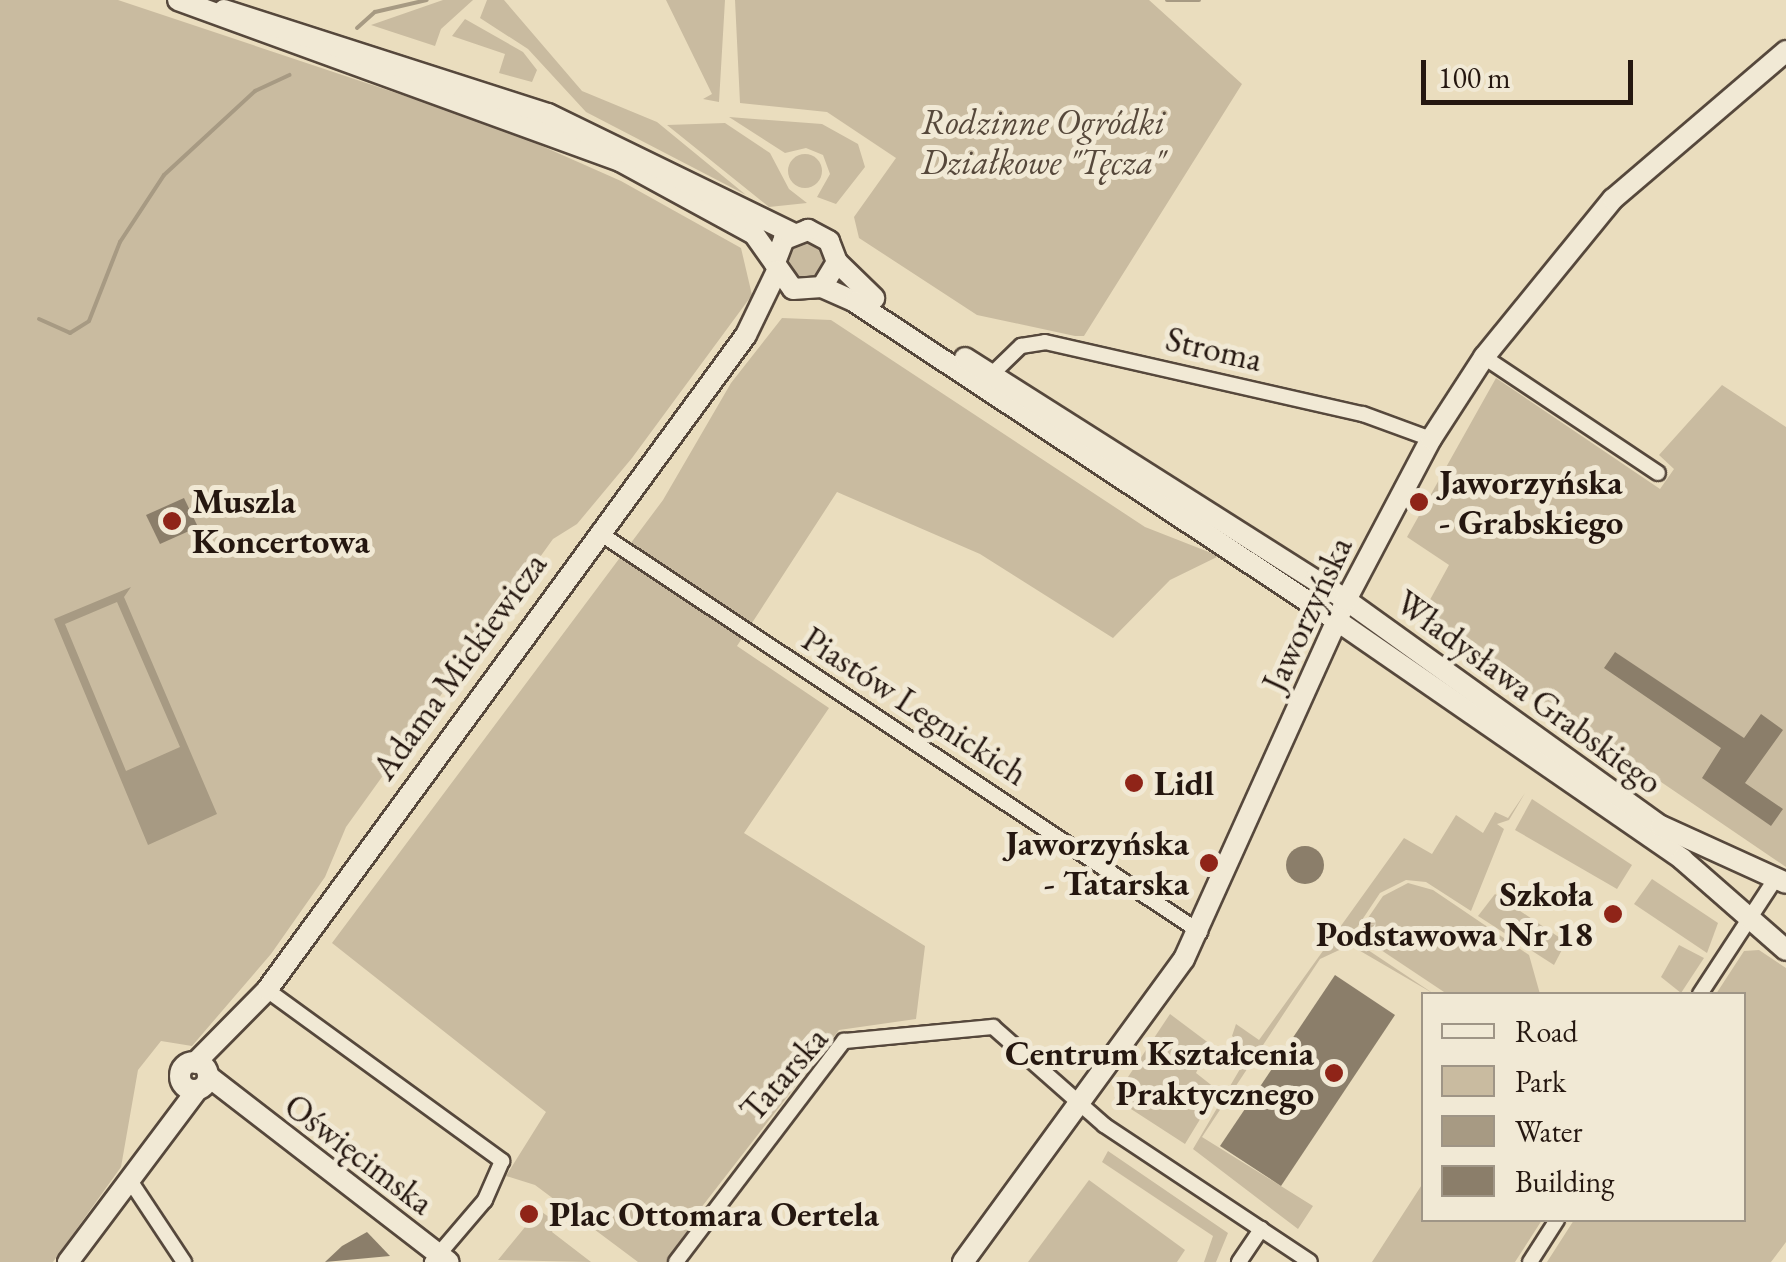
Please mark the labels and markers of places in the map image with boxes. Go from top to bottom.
place label: Jaworzyńska - Grabskiego [1439,461,1623,543]
place label: Muszla Koncertowa [192,480,370,562]
marker: Jaworzyńska - Grabskiego [1408,491,1430,513]
marker: Muszla Koncertowa [161,510,183,532]
place label: Lidl [1154,762,1214,804]
marker: Lidl [1123,772,1145,794]
place label: Jaworzyńska - Tatarska [1005,822,1189,904]
marker: Jaworzyńska - Tatarska [1198,852,1220,874]
place label: Szkoła Podstawowa Nr 18 [1316,873,1593,955]
marker: Szkoła Podstawowa Nr 18 [1602,903,1624,925]
place label: Centrum Kształcenia Praktycznego [1005,1032,1314,1114]
marker: Centrum Kształcenia Praktycznego [1323,1062,1345,1084]
place label: Plac Ottomara Oertela [549,1193,879,1235]
marker: Plac Ottomara Oertela [518,1203,540,1225]

